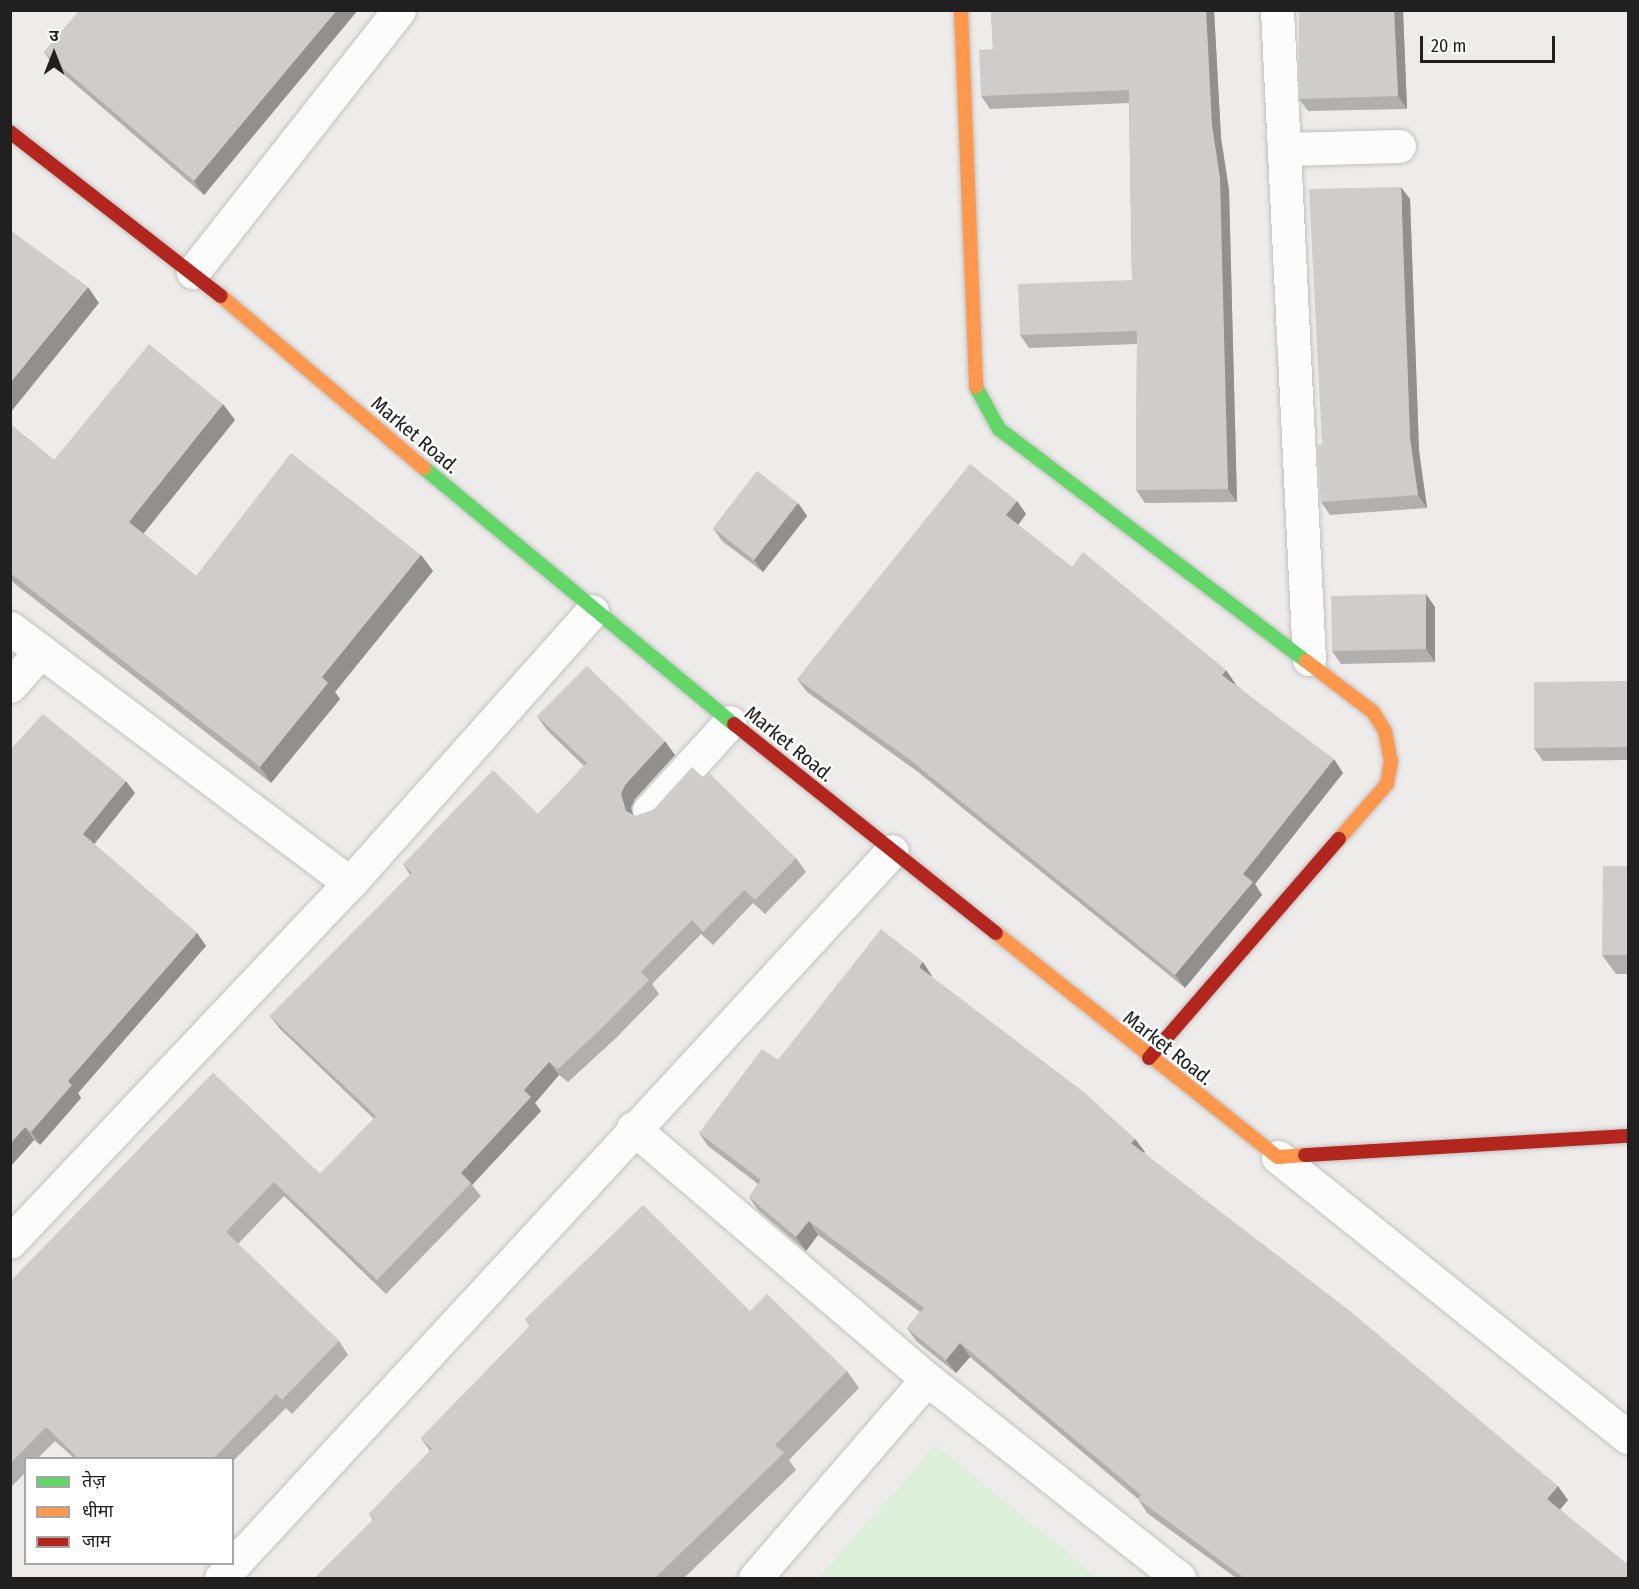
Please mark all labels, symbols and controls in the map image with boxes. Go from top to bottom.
north arrow [24,24,84,84]
scale bar [1423,24,1558,62]
text: उ [49,26,59,45]
text: 20 m [1431,35,1466,57]
street label: Market Road. [366,391,464,479]
street label: Market Road. [740,701,838,787]
street label: Market Road. [1118,1006,1218,1090]
legend [24,1457,234,1565]
text: तेज़ [82,1470,106,1492]
text: धीमा [82,1500,113,1522]
text: जाम [82,1530,111,1552]

